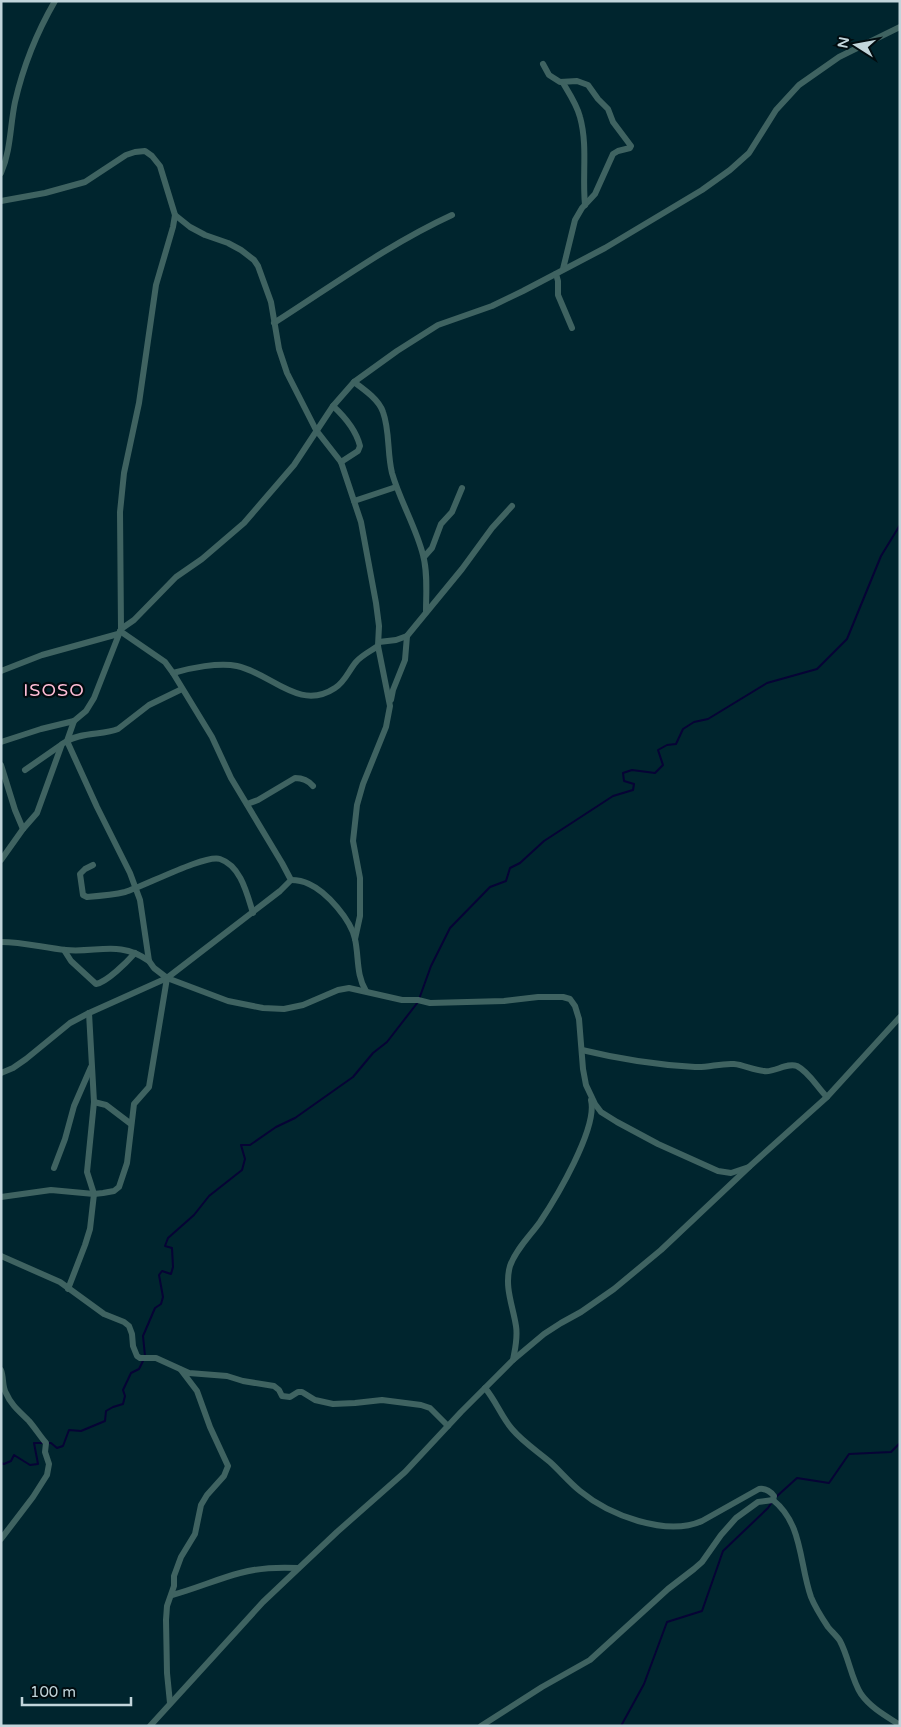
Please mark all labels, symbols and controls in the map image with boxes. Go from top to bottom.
north arrow [831,20,881,70]
text: N [834,35,853,50]
district label: ISOSO [23,679,85,701]
scale bar [22,1674,131,1706]
text: 100 m [30,1683,76,1701]

